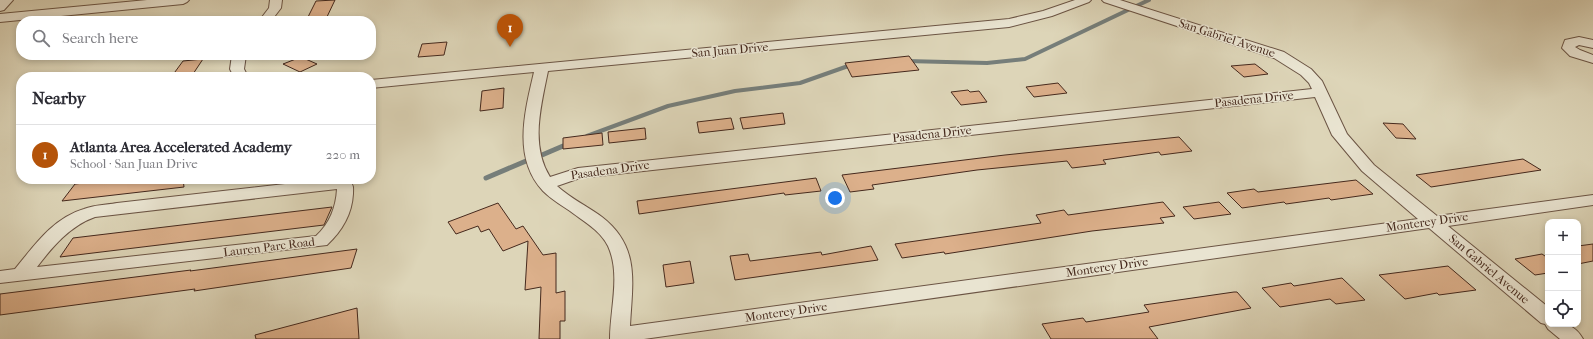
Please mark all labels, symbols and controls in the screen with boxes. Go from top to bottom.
pin: 1 [497,14,523,47]
search box [16,16,376,60]
street label: San Gabriel Avenue [1177,16,1277,60]
icon: search [30,27,52,49]
text: Search here [62,29,138,47]
street label: San Juan Drive [691,40,769,60]
text: Nearby [32,88,86,108]
street label: Pasadena Drive [1214,88,1294,110]
street label: Pasadena Drive [892,123,972,145]
text: Atlanta Area Accelerated Academy [70,138,292,156]
text: 1 [43,147,47,162]
text: 220 m [326,147,360,162]
text: School · San Juan Drive [70,156,198,171]
street label: Pasadena Drive [570,158,650,182]
your location [825,188,845,208]
street label: Monterey Drive [1385,209,1469,235]
map controls [1545,219,1581,327]
button: + [1545,219,1581,255]
street label: San Gabriel Avenue [1446,231,1532,307]
street label: Lauren Parc Road [222,234,316,260]
street label: Monterey Drive [1065,254,1149,280]
button: − [1545,255,1581,291]
button: locate [1545,291,1581,327]
street label: Monterey Drive [744,299,828,325]

